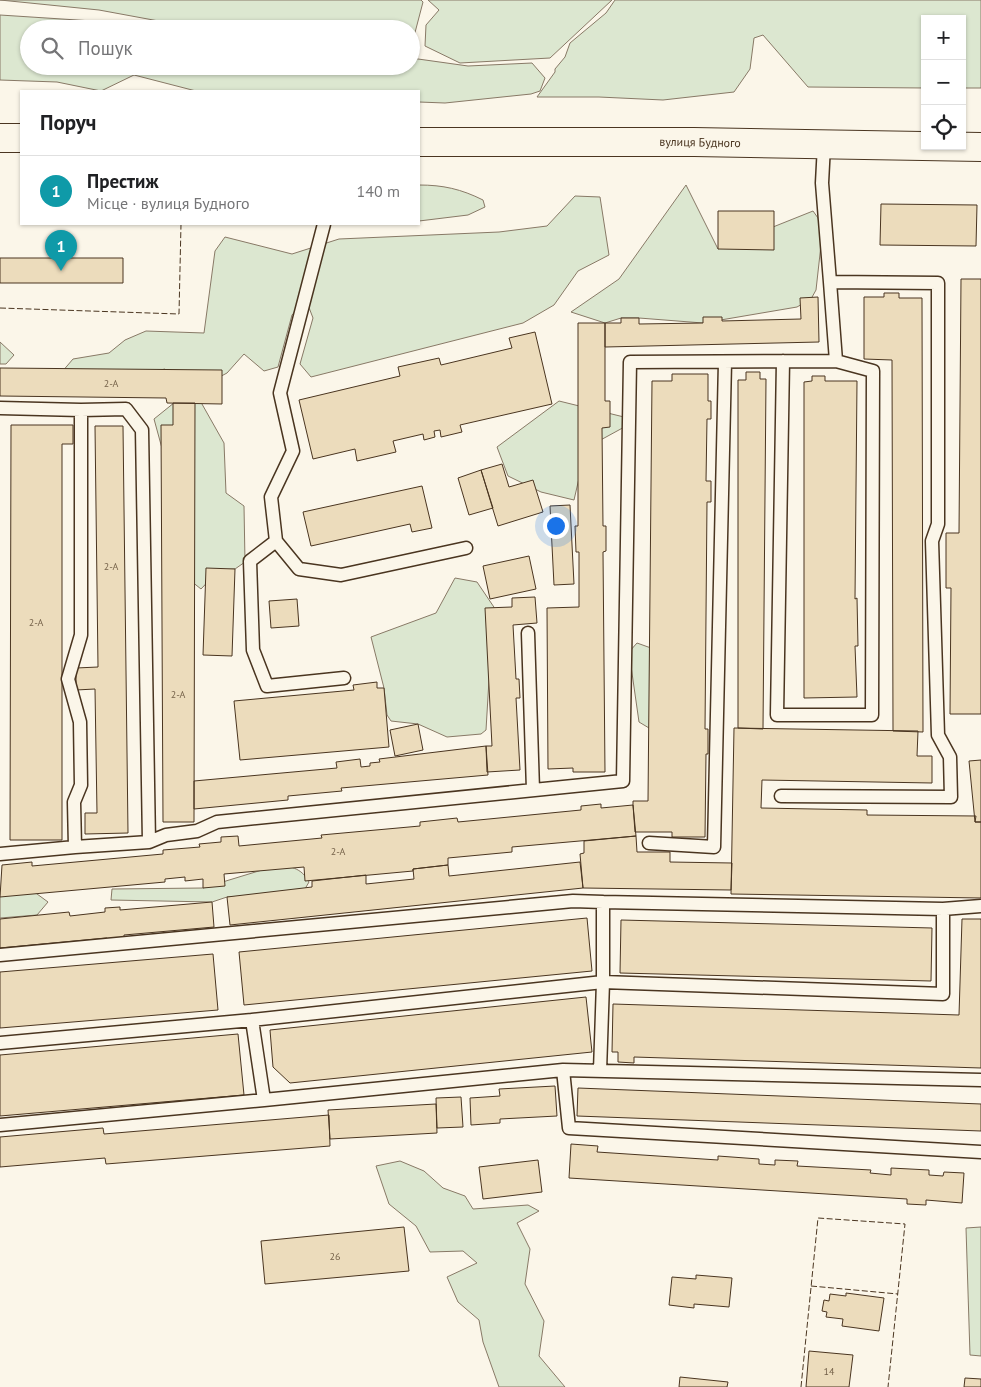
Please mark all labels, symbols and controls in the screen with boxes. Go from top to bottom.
map controls [921,15,966,150]
button: + [921,15,966,60]
search box [20,20,420,75]
icon: search [38,34,66,62]
text: Пошук [78,36,133,60]
button: − [921,60,966,105]
button: locate [921,105,966,150]
text: Поруч [40,109,96,136]
street label: вулиця Будного [659,134,741,150]
text: Престиж [87,169,159,193]
text: 1 [51,181,61,201]
text: 140 m [357,181,400,201]
text: Місце · вулиця Будного [87,193,250,213]
pin: 1 [45,230,77,271]
house number: 2-А [104,377,118,390]
your location [543,513,569,539]
house number: 2-А [104,560,118,573]
house number: 2-А [29,616,43,629]
house number: 2-А [171,688,185,701]
house number: 2-А [331,845,345,858]
house number: 26 [330,1250,340,1263]
house number: 14 [824,1365,835,1378]

